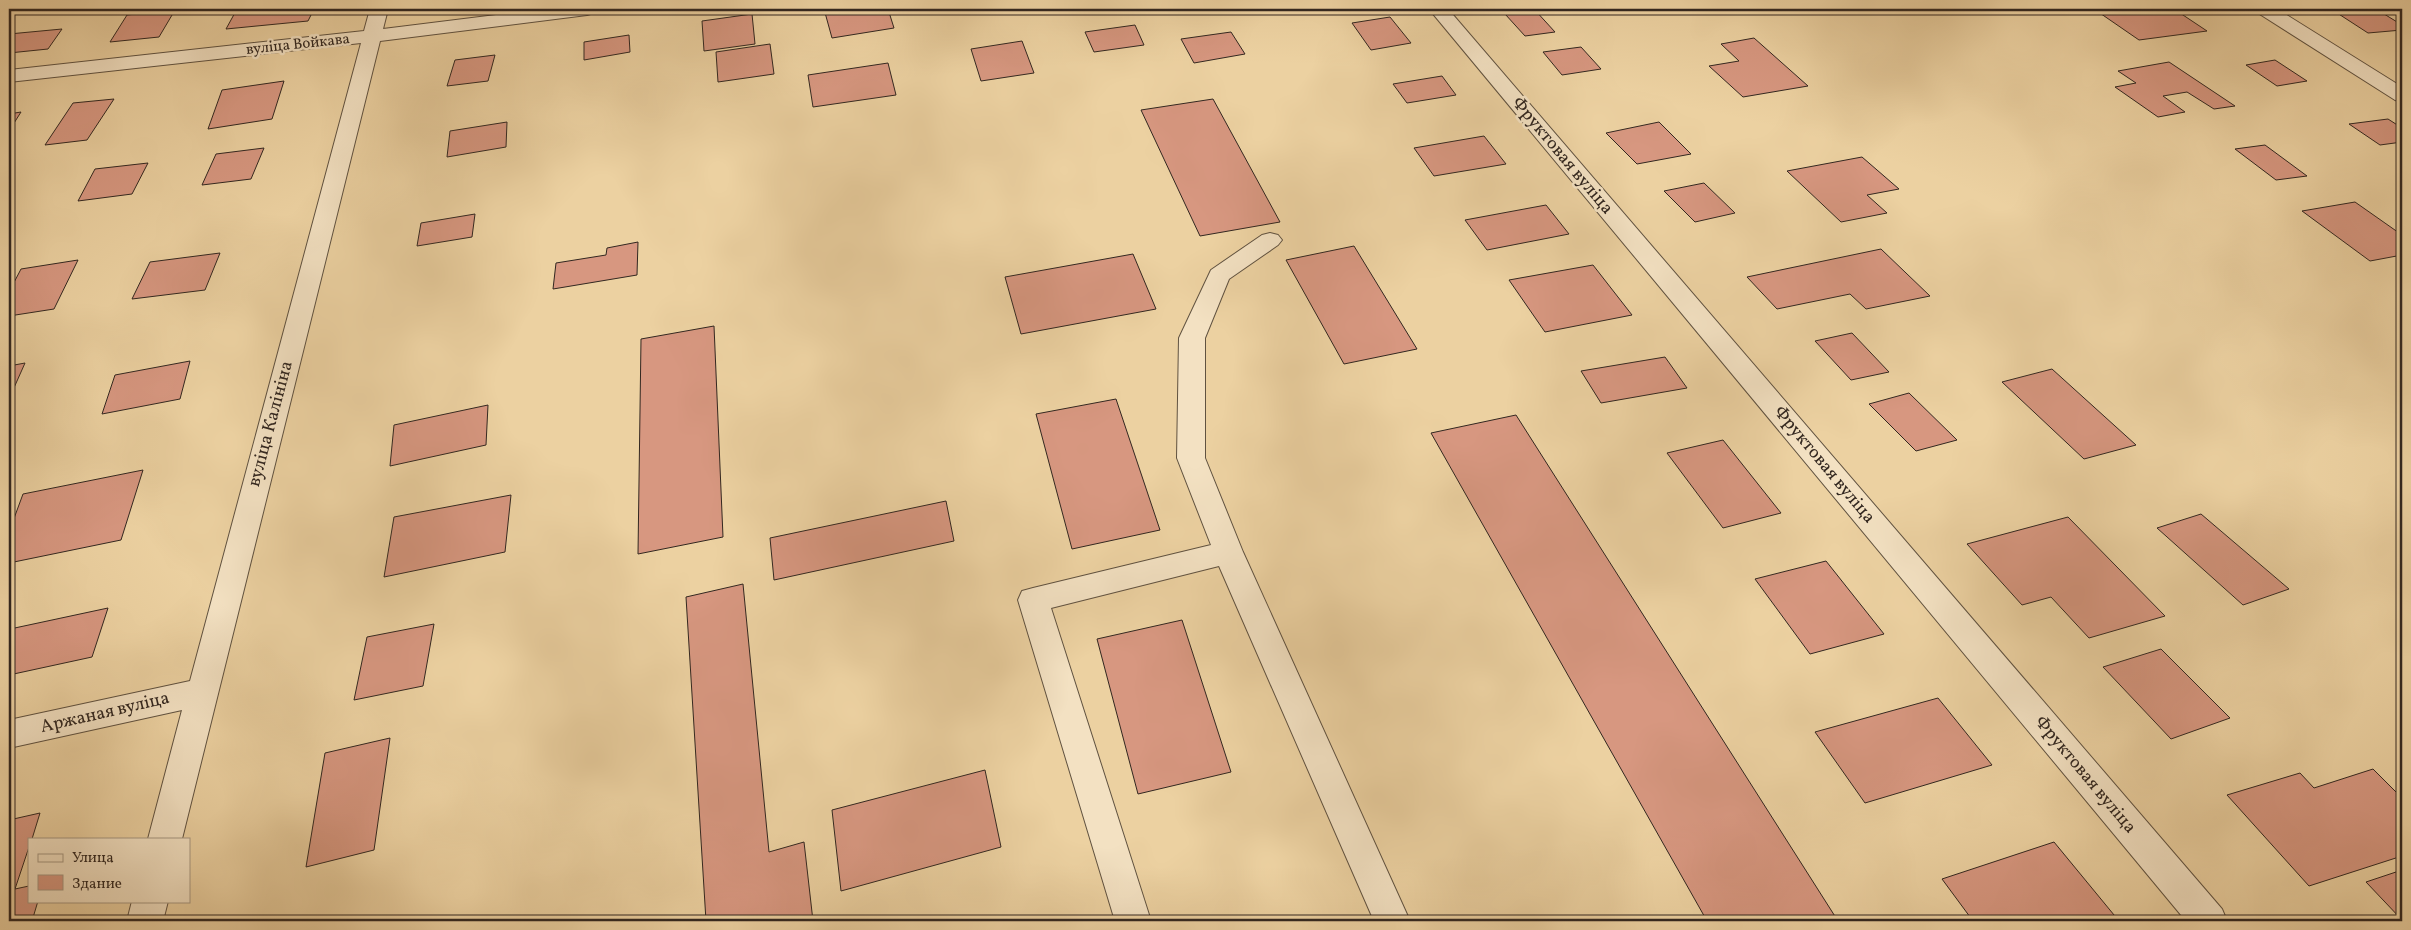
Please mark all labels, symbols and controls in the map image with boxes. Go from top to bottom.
street label: вуліца Войкава [245,29,351,61]
street label: Фруктовая вуліца [1505,92,1619,220]
street label: вуліца Калініна [242,358,300,490]
street label: Фруктовая вуліца [1767,401,1881,529]
street label: Аржаная вуліца [38,686,172,740]
street label: Фруктовая вуліца [2028,711,2142,839]
legend [28,838,190,902]
text: Улица [72,848,114,869]
text: Здание [72,874,122,895]

